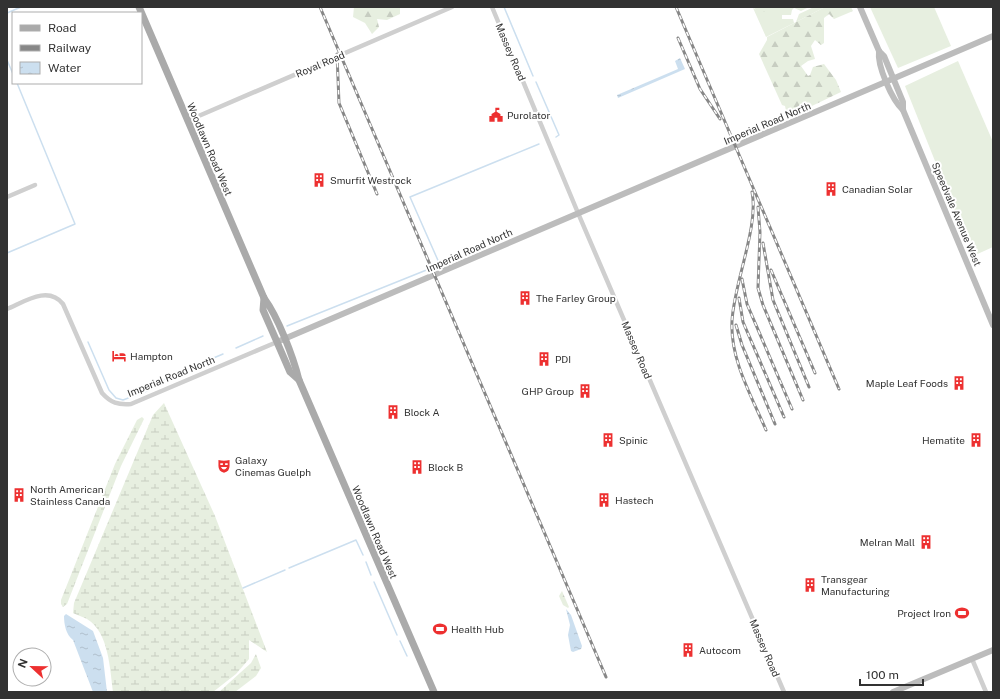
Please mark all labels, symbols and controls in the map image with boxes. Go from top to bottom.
legend [12,12,142,84]
text: Road [48,21,76,35]
street label: Massey Road [493,21,529,83]
text: Railway [48,41,92,55]
street label: Royal Road [294,48,346,80]
text: Water [48,61,82,75]
street label: Imperial Road North [722,99,812,147]
street label: Woodlawn Road West [185,101,235,198]
public building icon: Purolator [488,107,504,123]
place label: Purolator [507,109,550,121]
street label: Speedvale Avenue West [930,160,984,268]
building icon: Smurfit Westrock [311,172,327,188]
place label: Smurfit Westrock [330,174,412,186]
building icon: Canadian Solar [823,181,839,197]
place label: Canadian Solar [842,183,913,195]
street label: Imperial Road North [424,225,514,274]
building icon: The Farley Group [517,290,533,306]
place label: The Farley Group [536,292,616,304]
street label: Massey Road [619,319,655,381]
hotel icon: Hampton [111,348,127,364]
place label: Hampton [130,350,173,362]
building icon: PDI [536,351,552,367]
street label: Imperial Road North [126,353,217,399]
place label: PDI [555,353,571,365]
building icon: Maple Leaf Foods [951,375,967,391]
place label: Maple Leaf Foods [866,377,948,389]
building icon: GHP Group [577,383,593,399]
place label: GHP Group [522,385,574,397]
building icon: Block A [385,404,401,420]
place label: Block A [404,406,440,418]
building icon: Spinic [600,432,616,448]
building icon: Hematite [968,432,984,448]
place label: Spinic [619,434,648,446]
place label: Hematite [922,434,965,446]
place label: Galaxy Cinemas Guelph [235,454,311,478]
theatre icon: Galaxy Cinemas Guelph [216,458,232,474]
building icon: Block B [409,459,425,475]
place label: Block B [428,461,464,473]
place label: North American Stainless Canada [30,483,110,507]
street label: Woodlawn Road West [350,484,400,581]
building icon: North American Stainless Canada [11,487,27,503]
building icon: Hastech [596,492,612,508]
place label: Hastech [615,494,654,506]
building icon: Melran Mall [918,534,934,550]
place label: Melran Mall [860,536,915,548]
place label: Transgear Manufacturing [821,573,890,597]
building icon: Transgear Manufacturing [802,577,818,593]
sports icon: Project Iron [954,605,970,621]
place label: Project Iron [897,607,951,619]
street label: Massey Road [747,617,783,679]
sports icon: Health Hub [432,621,448,637]
place label: Health Hub [451,623,504,635]
building icon: Autocom [680,642,696,658]
place label: Autocom [699,644,741,656]
north arrow [12,647,52,687]
text: N [16,657,30,669]
scale bar [860,661,923,687]
text: 100 m [866,668,899,682]

